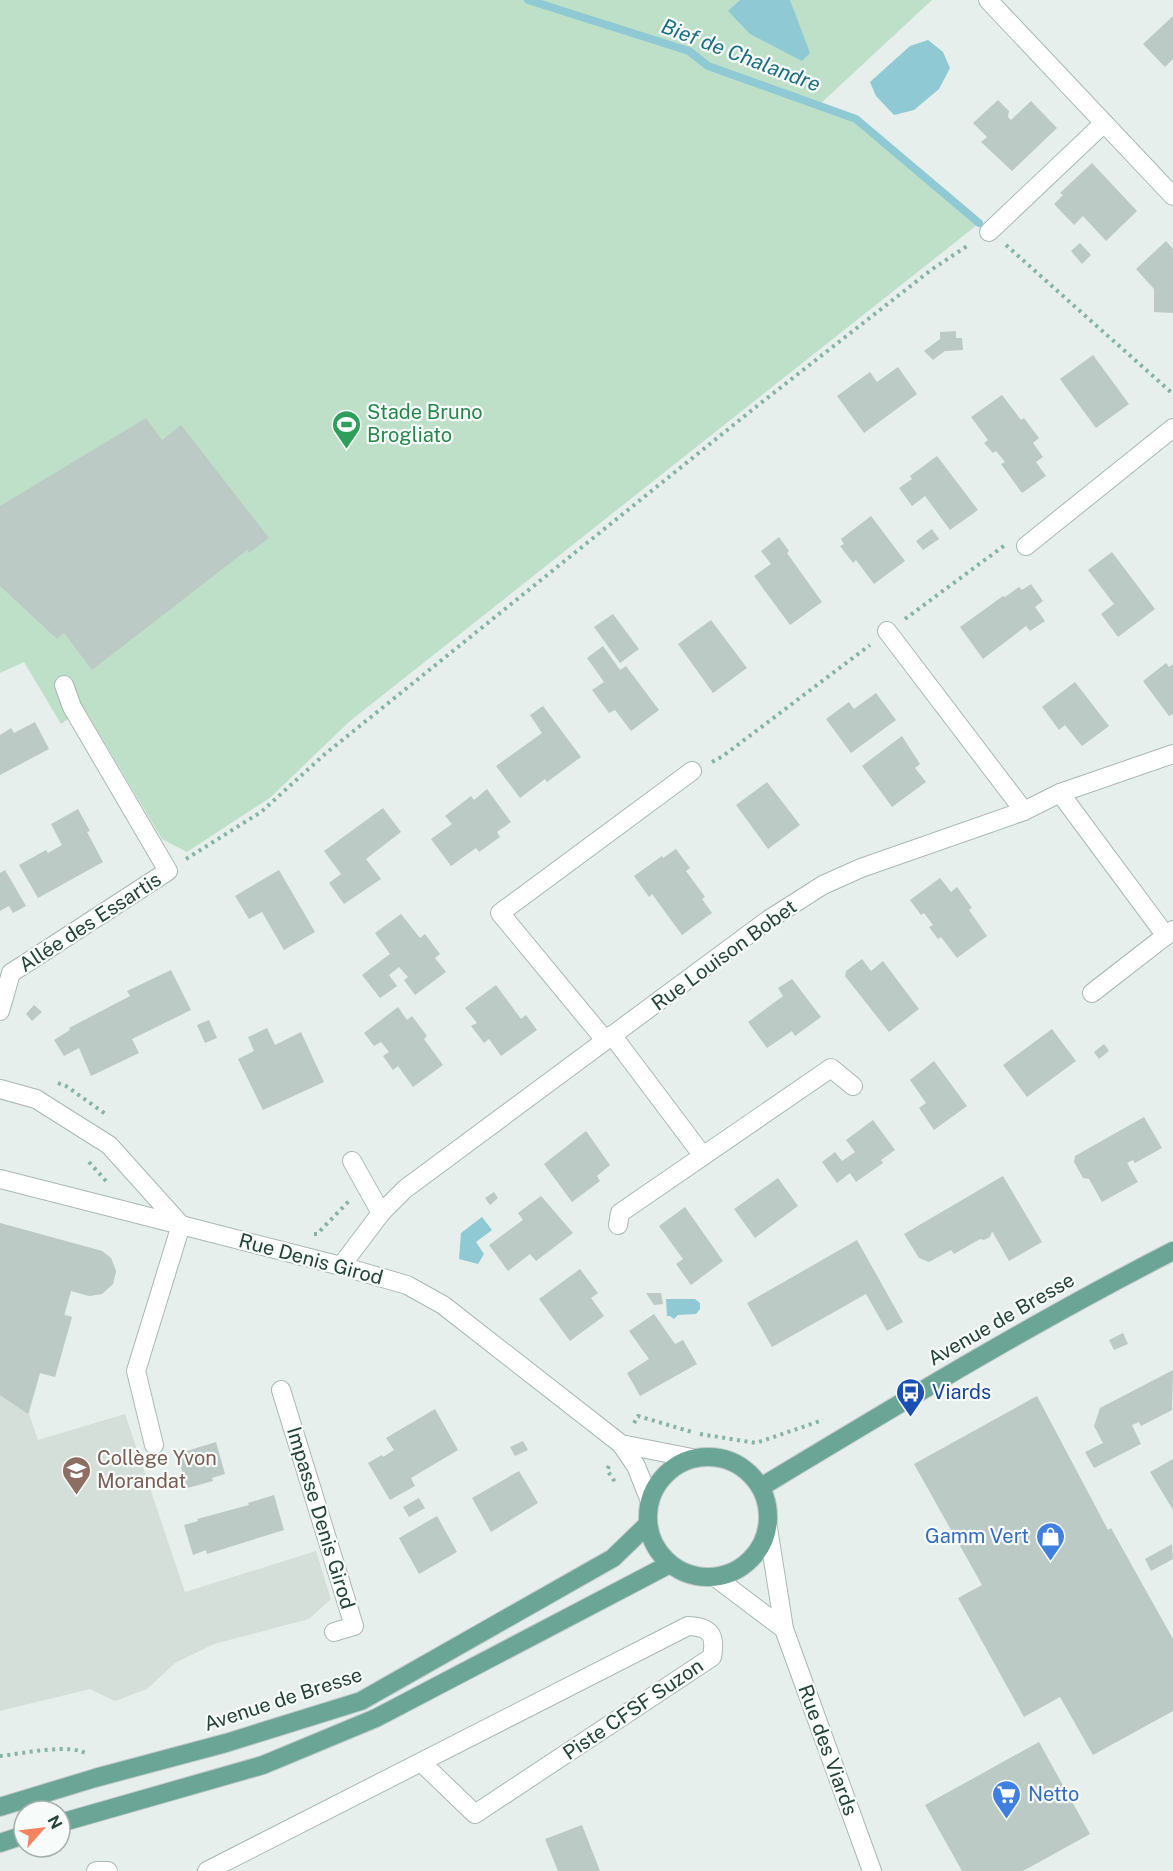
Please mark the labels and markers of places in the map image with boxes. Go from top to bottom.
place label: Stade Bruno Brogliato [367,400,483,447]
sports icon: Stade Bruno Brogliato [330,408,362,450]
bus stop icon: Viards [895,1376,927,1418]
place label: Viards [932,1380,991,1404]
place label: Collège Yvon Morandat [97,1446,217,1493]
school or university icon: Collège Yvon Morandat [60,1454,92,1496]
shop icon: Gamm Vert [1034,1520,1066,1562]
place label: Gamm Vert [925,1524,1029,1548]
supermarket icon: Netto [991,1778,1023,1820]
place label: Netto [1028,1782,1079,1806]

